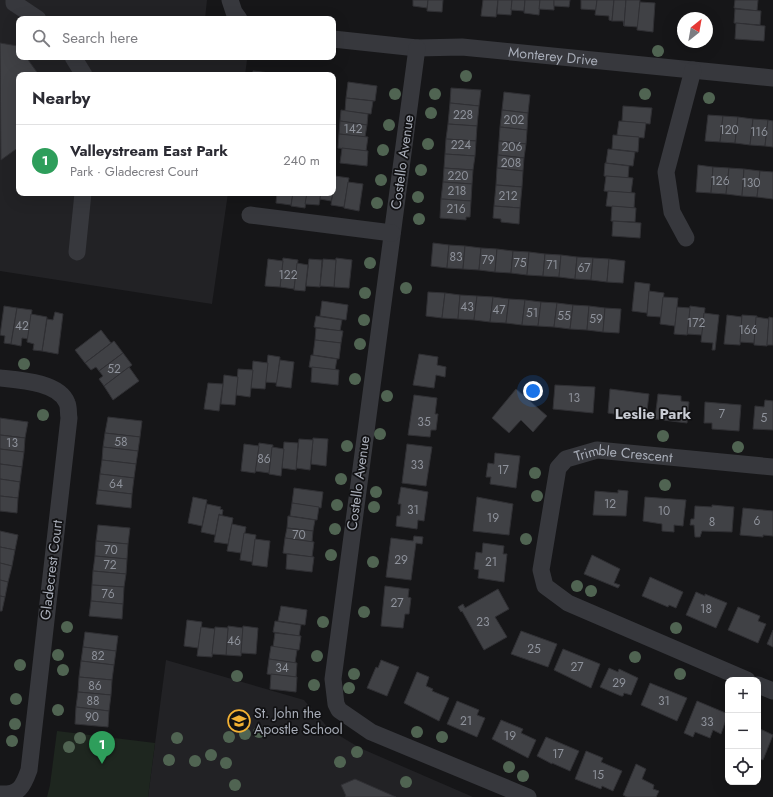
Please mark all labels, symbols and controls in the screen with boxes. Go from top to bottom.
north arrow [677,12,713,48]
search box [16,16,336,60]
icon: search [30,27,52,49]
text: Search here [62,27,138,49]
street label: Monterey Drive [507,42,599,70]
text: Nearby [32,86,90,110]
house number: 228 [453,106,473,124]
house number: 202 [504,111,525,129]
street label: Costello Avenue [385,113,419,211]
house number: 142 [343,120,363,138]
house number: 120 [719,121,739,139]
house number: 116 [750,123,768,141]
house number: 224 [451,136,471,154]
house number: 206 [502,138,523,156]
text: Valleystream East Park [70,140,228,162]
text: 1 [42,151,48,170]
text: 240 m [283,151,320,170]
house number: 208 [501,154,521,172]
text: Park · Gladecrest Court [70,162,198,181]
house number: 220 [448,167,468,185]
house number: 126 [710,172,730,190]
house number: 130 [741,174,761,192]
house number: 218 [448,182,466,200]
house number: 212 [498,187,518,205]
house number: 216 [446,200,466,218]
house number: 83 [449,248,463,266]
house number: 79 [481,251,495,269]
house number: 75 [513,254,527,272]
house number: 71 [546,256,558,274]
house number: 67 [577,259,591,277]
house number: 122 [278,266,298,284]
house number: 43 [460,298,474,316]
house number: 47 [492,301,506,319]
house number: 51 [526,304,538,322]
house number: 55 [557,307,571,325]
house number: 59 [589,310,603,328]
house number: 172 [687,314,705,332]
house number: 42 [15,317,29,335]
house number: 166 [738,321,758,339]
house number: 52 [107,360,121,378]
your location [523,381,543,401]
house number: 13 [568,389,580,407]
district label: Leslie Park [615,403,692,425]
house number: 7 [719,405,726,423]
house number: 5 [761,409,768,427]
house number: 35 [417,413,431,431]
house number: 58 [114,433,128,451]
house number: 13 [6,434,18,452]
street label: Costello Avenue [341,434,375,532]
street label: Trimble Crescent [572,440,674,467]
house number: 86 [257,450,271,468]
house number: 33 [410,456,424,474]
house number: 17 [497,461,510,479]
house number: 64 [109,475,123,493]
house number: 12 [604,495,616,513]
house number: 31 [407,501,419,519]
house number: 10 [658,502,670,520]
house number: 19 [487,509,499,527]
house number: 6 [754,512,761,530]
house number: 8 [709,513,715,531]
street label: Gladecrest Court [35,518,67,621]
house number: 70 [292,526,306,544]
house number: 70 [104,541,118,559]
house number: 29 [394,551,408,569]
house number: 21 [485,553,497,571]
house number: 72 [103,556,117,574]
house number: 76 [101,585,115,603]
house number: 27 [390,594,404,612]
house number: 18 [700,600,712,618]
house number: 23 [476,613,490,631]
house number: 46 [227,632,241,650]
house number: 25 [527,640,541,658]
house number: 82 [91,647,105,665]
house number: 27 [570,658,584,676]
house number: 34 [275,659,289,677]
house number: 29 [612,674,626,692]
house number: 86 [88,677,102,695]
map controls [725,677,761,785]
button: + [725,677,761,713]
house number: 88 [86,692,100,710]
house number: 31 [658,692,670,710]
place label: St. John the Apostle School [254,703,343,739]
house number: 90 [85,708,99,726]
school or university icon: St. John the Apostle School [226,708,252,734]
house number: 21 [460,712,472,730]
house number: 33 [700,713,714,731]
button: − [725,713,761,749]
house number: 19 [504,727,516,745]
pin: 1 [89,731,115,764]
house number: 17 [552,745,565,763]
button: locate [725,749,761,785]
house number: 15 [592,766,604,784]

